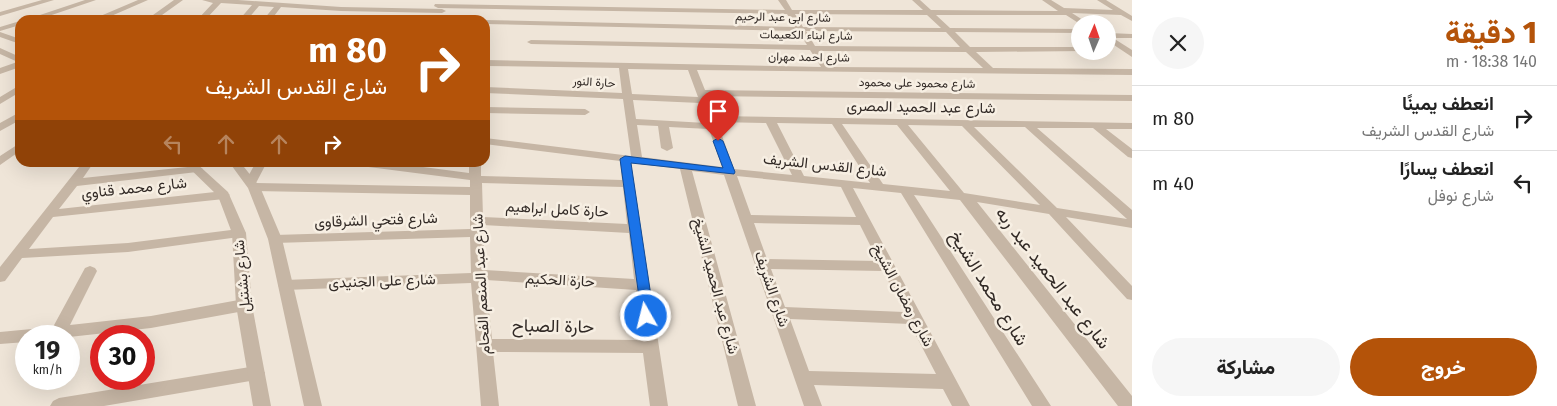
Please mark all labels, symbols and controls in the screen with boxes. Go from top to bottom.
street label: شارع ابى عبد الرحيم [735,9,831,27]
north arrow [1071,15,1116,60]
map controls [1071,15,1116,60]
text: 1 دقيقة [1445,15,1537,51]
button: close [1152,17,1204,69]
street label: شارع ابناء الكعيمات [759,27,853,45]
text: 80 m [308,29,387,71]
icon: right [405,35,470,100]
street label: شارع احمد مهران [768,49,850,67]
text: 140 m · 18:38 [1446,52,1537,71]
text: شارع القدس الشريف [205,73,387,100]
street label: حارة النور [571,74,616,91]
street label: شارع محمود على محمود [859,75,975,93]
pin [697,90,739,141]
text: انعطف يمينًا [1402,92,1494,115]
icon: arrive [704,97,732,125]
street label: شارع عبد الحميد المصرى [846,97,996,119]
icon: right [1509,104,1537,132]
text: 80 m [1152,107,1194,130]
text: شارع القدس الشريف [1362,121,1494,140]
icon: left [159,130,187,158]
icon: ahead [212,130,240,158]
icon: ahead [265,130,293,158]
icon: right [318,130,346,158]
street label: شارع القدس الشريف [762,150,888,182]
text: انعطف يسارًا [1400,157,1494,180]
icon: left [1509,169,1537,197]
text: 40 m [1152,172,1194,195]
street label: شارع محمد قناوي [80,173,188,206]
text: شارع نوفل [1428,186,1494,205]
street label: حارة كامل ابراهيم [505,197,609,222]
street label: شارع عبد الحميد عبد ربه [990,203,1115,354]
street label: شارع فتحي الشرقاوى [314,209,438,235]
street label: شارع عبد المنعم الفحام [468,213,496,355]
street label: شارع عبد الحميد الشيخ [687,216,743,357]
street label: شارع محمد الشيخ [944,226,1033,350]
street label: شارع بشتيل [230,239,256,313]
street label: شارع رمضان الشيخ [867,240,938,351]
street label: شارع الشريف [749,249,793,330]
street label: حارة الحكيم [525,269,595,292]
street label: شارع على الجنيدى [328,270,436,294]
position arrow [619,289,671,341]
street label: حارة الصباح [512,314,594,339]
speed limit sign: 30 [90,325,155,390]
text: 19 [35,336,60,366]
button: مشاركة [1152,338,1340,396]
button: خروج [1350,338,1537,396]
text: km/h [33,363,62,377]

